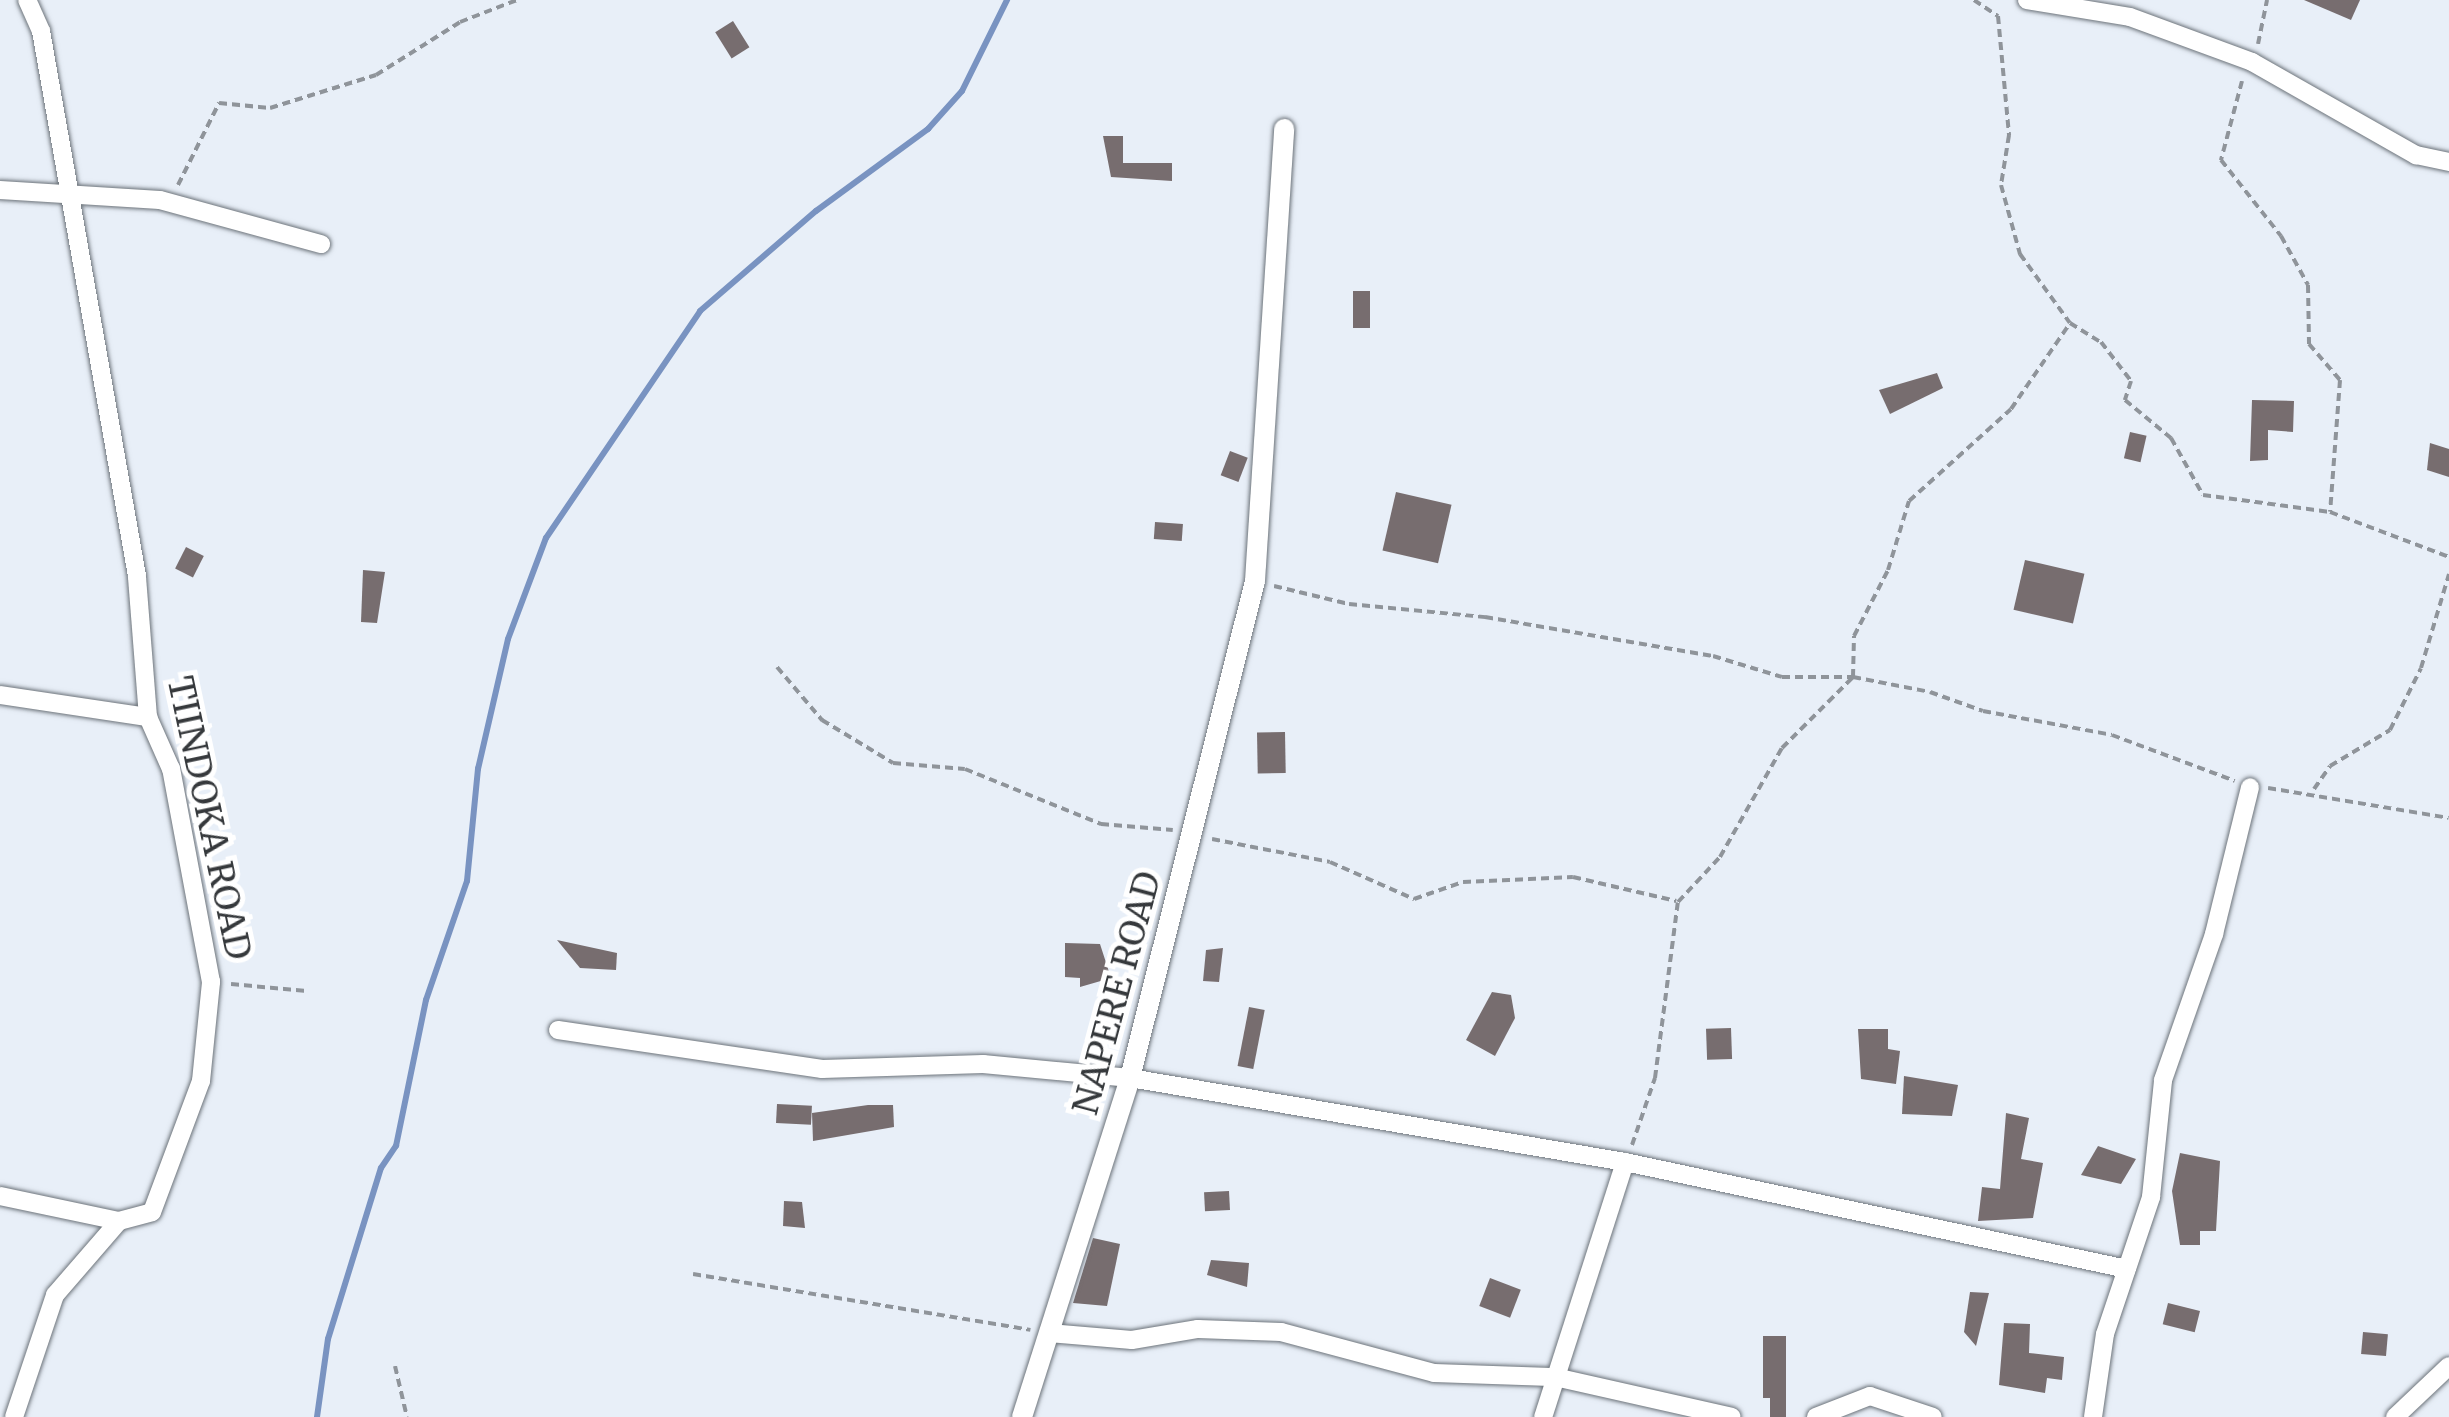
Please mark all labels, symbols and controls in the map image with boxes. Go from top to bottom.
street label: TIINDOKA ROAD [158,672,260,964]
street label: NAPERE ROAD [1064,867,1170,1119]

